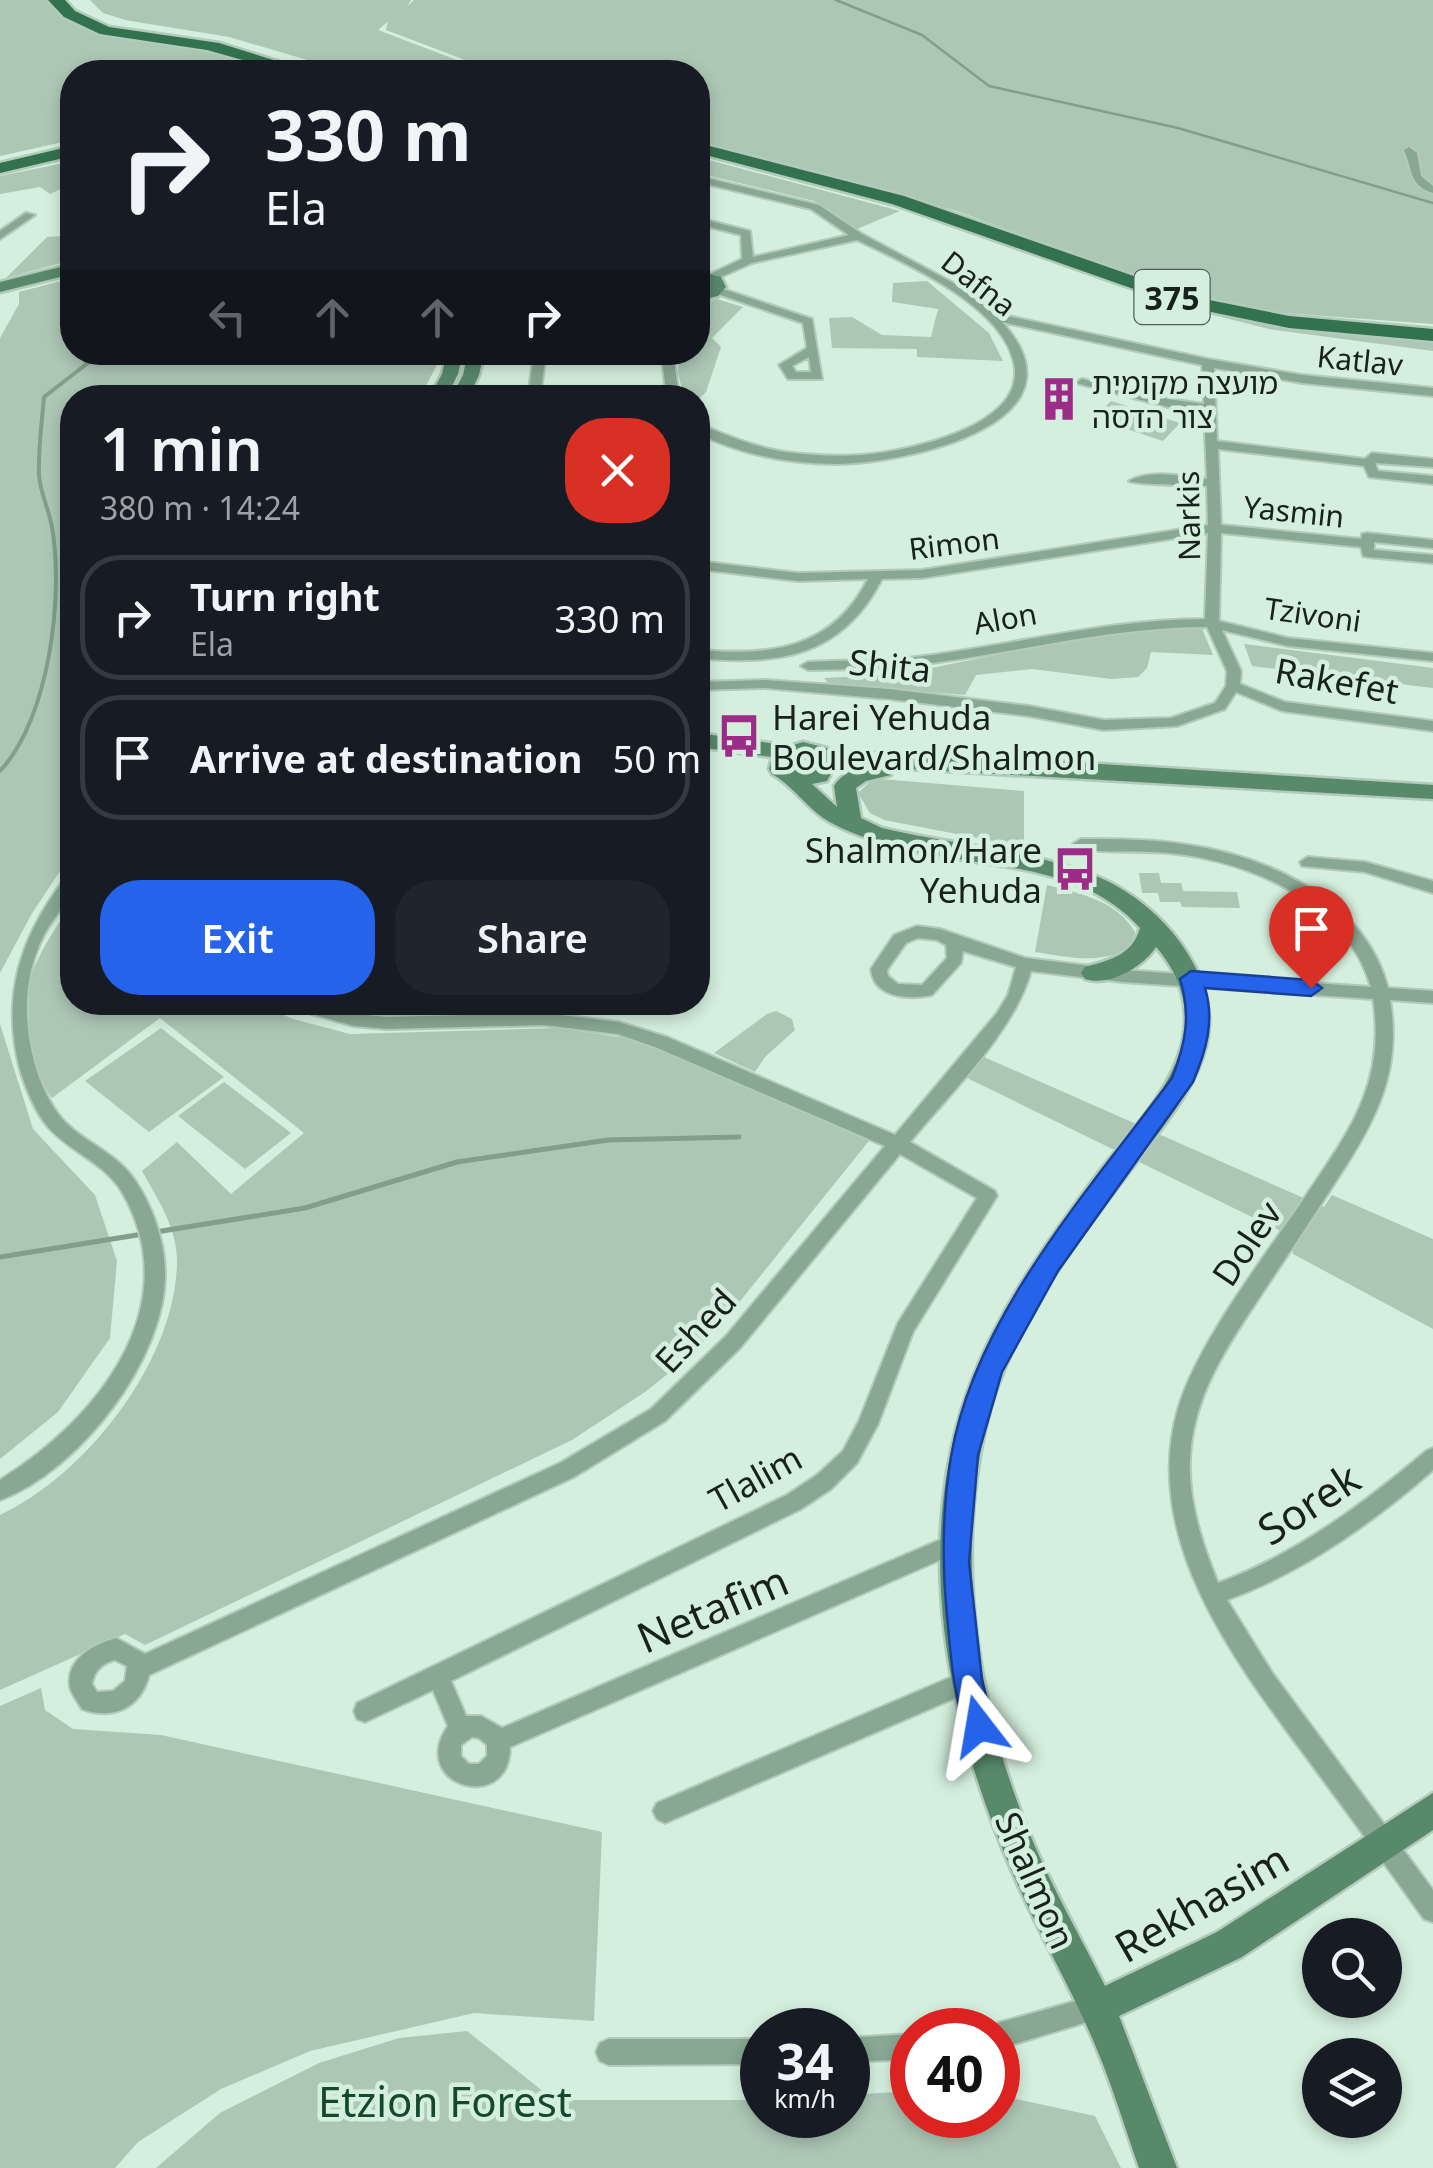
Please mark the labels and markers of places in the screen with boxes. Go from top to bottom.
place label: מועצה מקומית צור הדסה [1092,362,1278,437]
building icon: מועצה מקומית צור הדסה [1035,375,1083,423]
place label: Harei Yehuda Boulevard/Shalmon [772,693,1096,780]
bus stop icon: Harei Yehuda Boulevard/Shalmon [715,712,763,760]
place label: Shalmon/Hare Yehuda [805,826,1042,913]
bus stop icon: Shalmon/Hare Yehuda [1051,845,1099,893]
pin [1269,886,1354,989]

